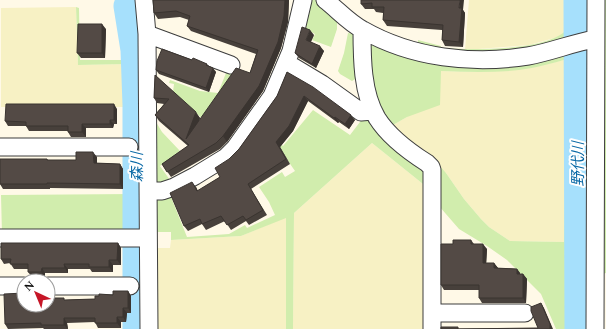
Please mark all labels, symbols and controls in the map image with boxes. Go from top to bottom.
water label: 野代川 [567,140,590,187]
water label: 森川 [126,150,149,182]
north arrow [16,273,56,313]
text: N [20,277,39,295]

